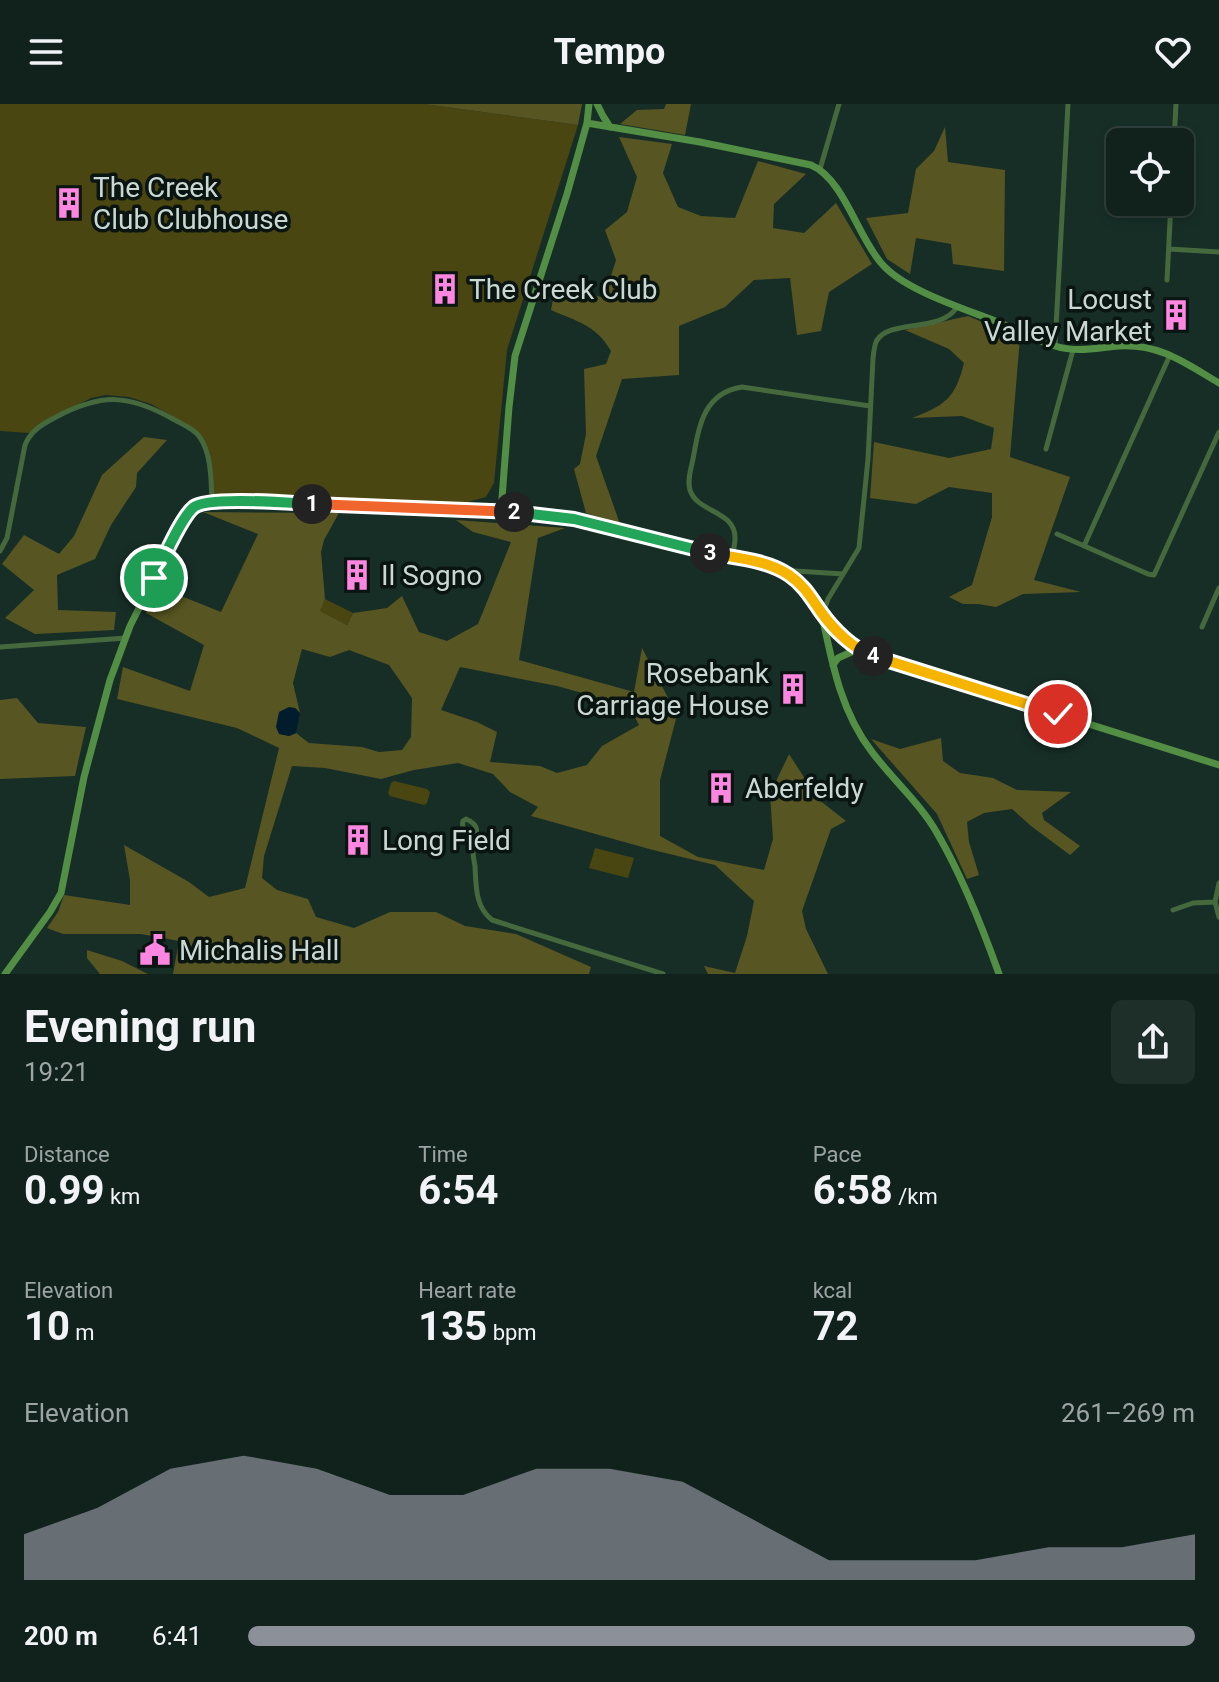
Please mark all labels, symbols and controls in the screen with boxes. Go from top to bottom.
icon: menu [24,30,68,74]
icon: heart [1151,30,1195,74]
text: Tempo [554,31,665,73]
map controls [1106,128,1194,216]
button: locate [1106,128,1194,216]
place label: The Creek Club Clubhouse [93,171,288,236]
building icon: The Creek Club Clubhouse [52,186,86,220]
building icon: The Creek Club [428,272,462,306]
place label: The Creek Club [469,273,657,306]
place label: Locust Valley Market [984,283,1152,348]
building icon: Locust Valley Market [1159,298,1193,332]
pin: 1 [292,484,332,524]
text: 1 [306,491,318,516]
pin: 2 [494,492,534,532]
text: 2 [508,499,520,524]
pin: 3 [690,533,730,573]
text: 3 [704,540,716,565]
pin [120,544,188,612]
icon: arrive [132,556,176,600]
building icon: Il Sogno [340,558,374,592]
place label: Il Sogno [381,559,482,592]
pin: 4 [853,636,893,676]
text: 4 [867,643,879,668]
place label: Rosebank Carriage House [576,657,770,722]
building icon: Rosebank Carriage House [776,672,810,706]
pin [1024,680,1092,748]
icon: check [1036,692,1080,736]
building icon: Aberfeldy [704,771,738,805]
place label: Aberfeldy [745,772,864,805]
building icon: Long Field [341,823,375,857]
place label: Long Field [382,824,511,857]
public building icon: Michalis Hall [138,933,172,967]
place label: Michalis Hall [179,934,339,967]
button: share [1111,1000,1195,1084]
text: Evening run [24,1001,256,1053]
text: 19:21 [24,1057,89,1087]
text: Distance [24,1142,110,1167]
text: Time [418,1142,468,1167]
text: Pace [813,1142,862,1167]
text: 0.99 [24,1167,104,1214]
text: 6:54 [418,1167,498,1214]
text: 6:58 [813,1167,893,1214]
text: km [104,1184,140,1209]
text: /km [893,1184,938,1209]
text: Elevation [24,1278,113,1303]
text: Heart rate [418,1278,516,1303]
text: kcal [813,1278,852,1303]
text: 10 [24,1303,70,1350]
text: 135 [418,1303,487,1350]
text: 72 [813,1303,859,1350]
text: m [70,1320,95,1345]
text: bpm [487,1320,537,1345]
text: Elevation [24,1398,129,1428]
text: 261–269 m [1061,1398,1195,1428]
text: 200 m [24,1621,98,1651]
text: 6:41 [152,1621,202,1651]

